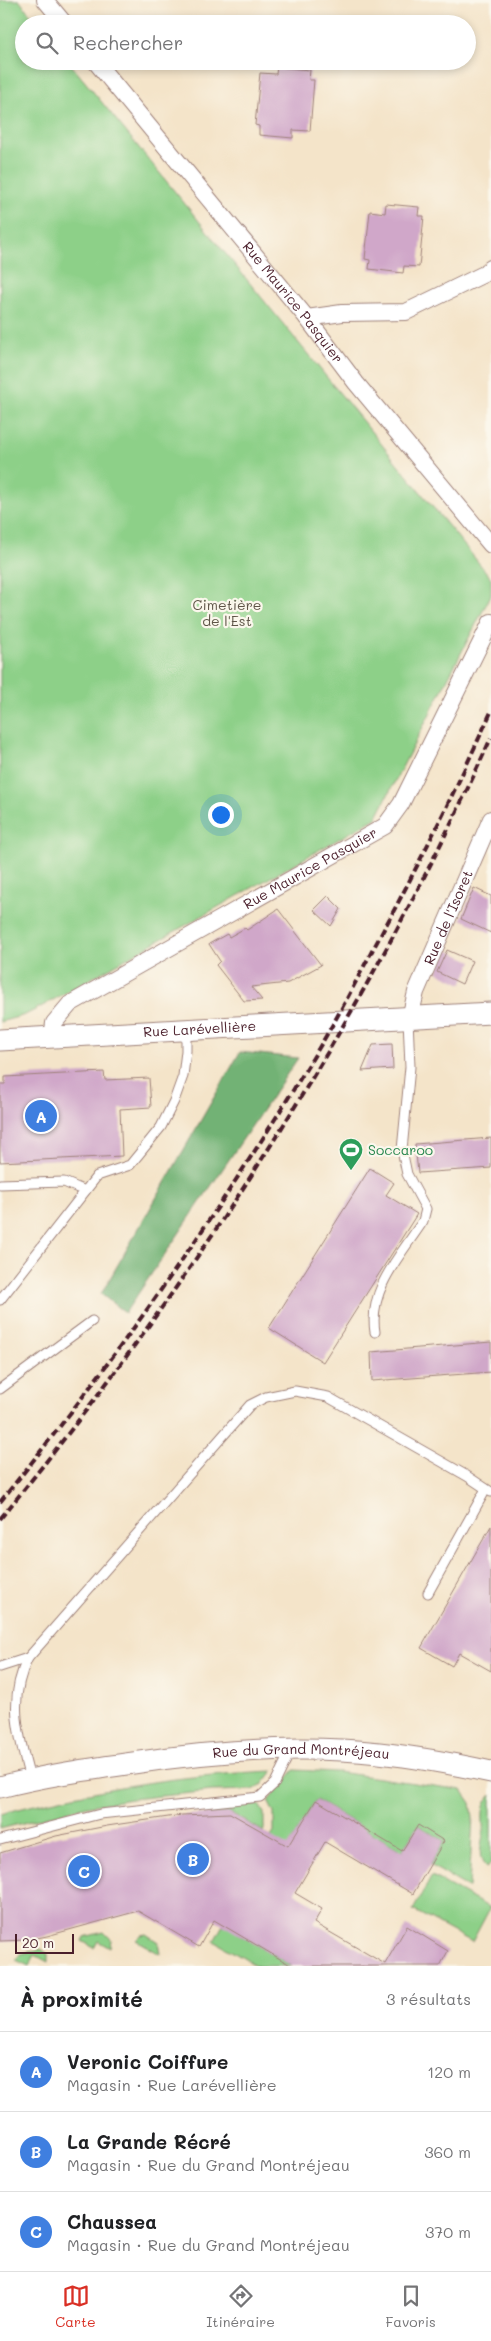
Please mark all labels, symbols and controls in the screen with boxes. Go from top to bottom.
search box [15,15,476,70]
icon: search [33,29,61,57]
text: Rechercher [73,30,183,55]
street label: Rue Maurice Pasquier [239,237,348,367]
park label: Cimetière de l'Est [193,595,261,630]
your location [208,802,234,828]
street label: Rue Maurice Pasquier [240,822,380,913]
street label: Rue de l'Isoret [419,867,477,968]
street label: Rue Larévellière [143,1016,257,1041]
pin: A [25,1097,57,1135]
sports icon: Soccaroo [338,1137,364,1171]
place label: Soccaroo [368,1140,433,1159]
street label: Rue du Grand Montréjeau [212,1739,390,1763]
pin: B [177,1840,209,1878]
pin: C [68,1852,100,1890]
scale bar [15,1931,74,1954]
text: 20 m [22,1933,54,1952]
text: À proximité [20,1985,143,2012]
text: 3 résultats [386,1988,471,2009]
text: Veronic Coiffure [67,2049,228,2074]
text: A [30,2061,42,2082]
text: 120 m [427,2061,471,2082]
text: Magasin · Rue Larévellière [67,2074,277,2095]
text: La Grande Récré [67,2129,231,2154]
text: B [31,2141,41,2162]
text: 360 m [424,2141,471,2162]
text: Magasin · Rue du Grand Montréjeau [67,2154,350,2175]
text: Chaussea [67,2209,157,2234]
text: C [30,2221,42,2242]
text: 370 m [425,2221,471,2242]
text: Magasin · Rue du Grand Montréjeau [67,2234,350,2255]
tab: Carte [55,2282,96,2331]
tab: Itinéraire [206,2282,275,2331]
tab: Favoris [385,2282,436,2331]

